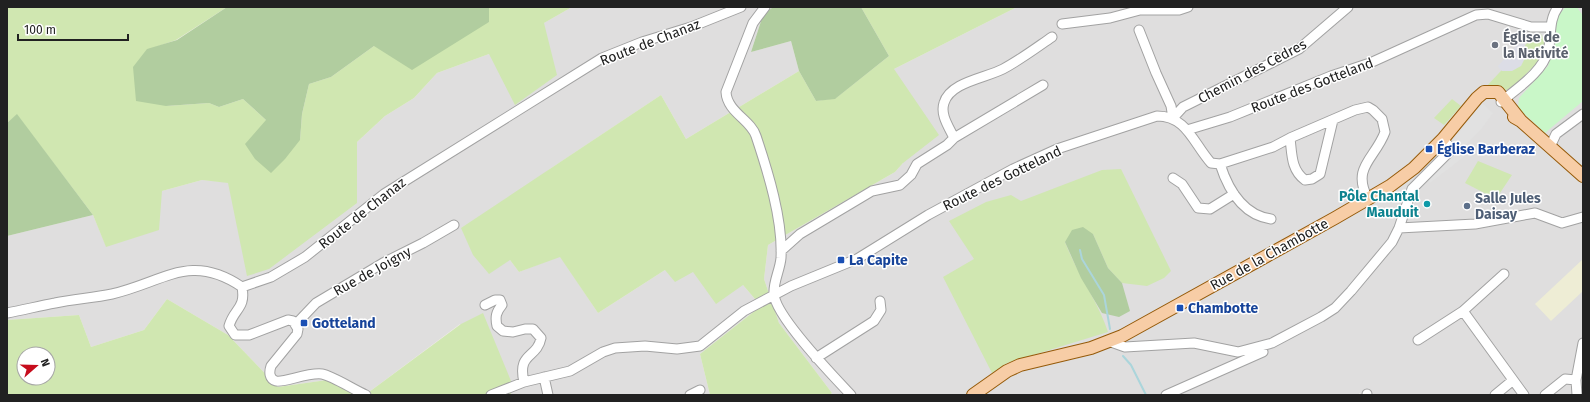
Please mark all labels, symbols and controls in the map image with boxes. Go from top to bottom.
scale bar [18,16,128,42]
street label: Route de Chanaz [598,16,703,69]
text: 100 m [24,23,56,37]
place label: Église de la Nativité [1503,28,1569,62]
street label: Chemin des Cèdres [1195,35,1310,107]
marker: Église de la Nativité [1490,40,1500,50]
street label: Route des Gotteland [1249,54,1376,117]
place label: Église Barberaz [1437,140,1536,158]
street label: Route des Gotteland [940,142,1064,215]
marker: Église Barberaz [1424,144,1434,154]
street label: Route de Chanaz [315,174,409,253]
place label: Pôle Chantal Mauduit [1339,188,1420,221]
place label: Salle Jules Daisay [1475,190,1541,223]
marker: Pôle Chantal Mauduit [1422,199,1432,209]
marker: Salle Jules Daisay [1462,201,1472,211]
street label: Rue de la Chambotte [1207,215,1331,294]
street label: Rue de Joigny [330,243,414,300]
place label: La Capite [849,252,908,269]
marker: La Capite [836,255,846,265]
place label: Chambotte [1188,300,1259,317]
marker: Chambotte [1175,303,1185,313]
place label: Gotteland [312,315,376,332]
marker: Gotteland [299,318,309,328]
north arrow [16,346,56,386]
text: N [38,357,52,368]

